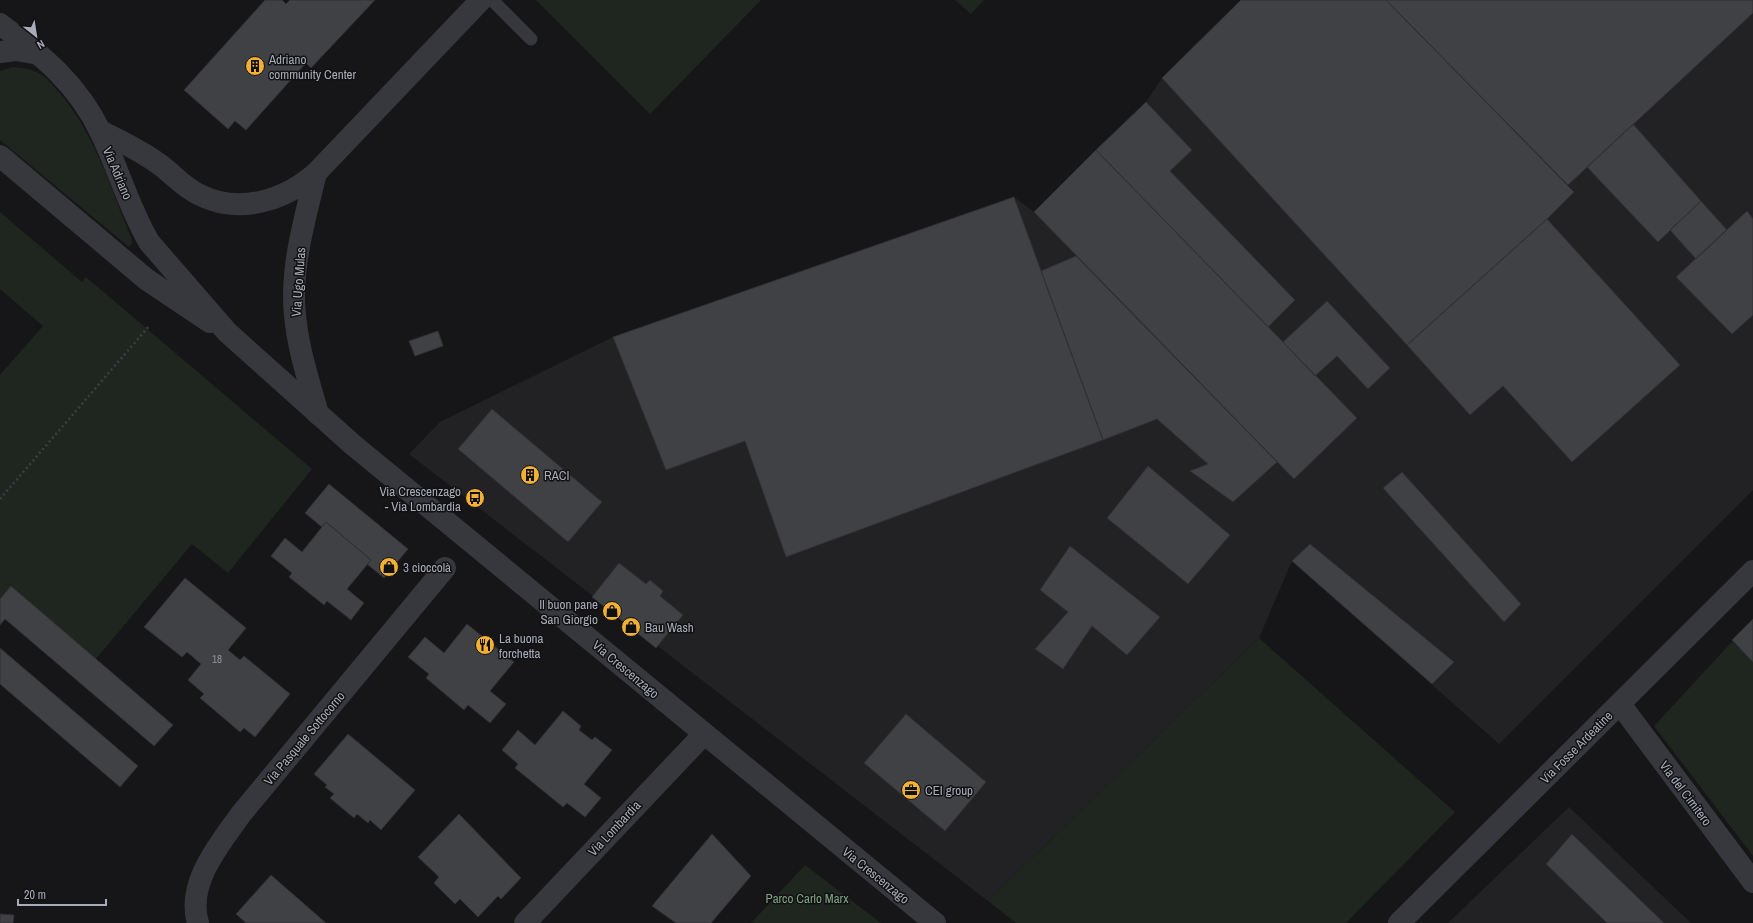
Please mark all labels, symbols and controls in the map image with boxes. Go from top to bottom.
north arrow [16,16,56,56]
text: N [35,37,47,52]
place label: Adriano community Center [268,51,357,83]
building icon: Adriano community Center [244,55,266,77]
street label: Via Adriano [99,144,136,202]
street label: Via Ugo Mulas [288,247,309,317]
building icon: RACI [519,464,541,486]
place label: RACI [544,467,570,484]
place label: Via Crescenzago - Via Lombardia [379,483,461,515]
bus stop icon: Via Crescenzago - Via Lombardia [464,487,486,509]
shop icon: 3 cioccolà [378,556,400,578]
place label: 3 cioccolà [403,559,451,576]
place label: Il buon pane San Giorgio [539,596,598,628]
shop icon: Il buon pane San Giorgio [601,600,623,622]
shop icon: Bau Wash [620,616,642,638]
place label: Bau Wash [645,619,694,636]
place label: La buona forchetta [499,630,544,662]
restaurant icon: La buona forchetta [474,634,496,656]
street label: Via Crescenzago [589,637,662,702]
house number: 18 [212,652,222,666]
street label: Via Pasquale Sottocorno [260,688,349,789]
street label: Via Fosse Ardeatine [1536,707,1616,787]
street label: Via del Cimitero [1656,758,1716,829]
office icon: CEI group [900,779,922,801]
place label: CEI group [925,782,973,799]
street label: Via Lombardia [584,797,644,860]
street label: Via Crescenzago [839,843,913,908]
scale bar [18,881,106,907]
text: 20 m [24,887,46,903]
park label: Parco Carlo Marx [766,890,849,907]

